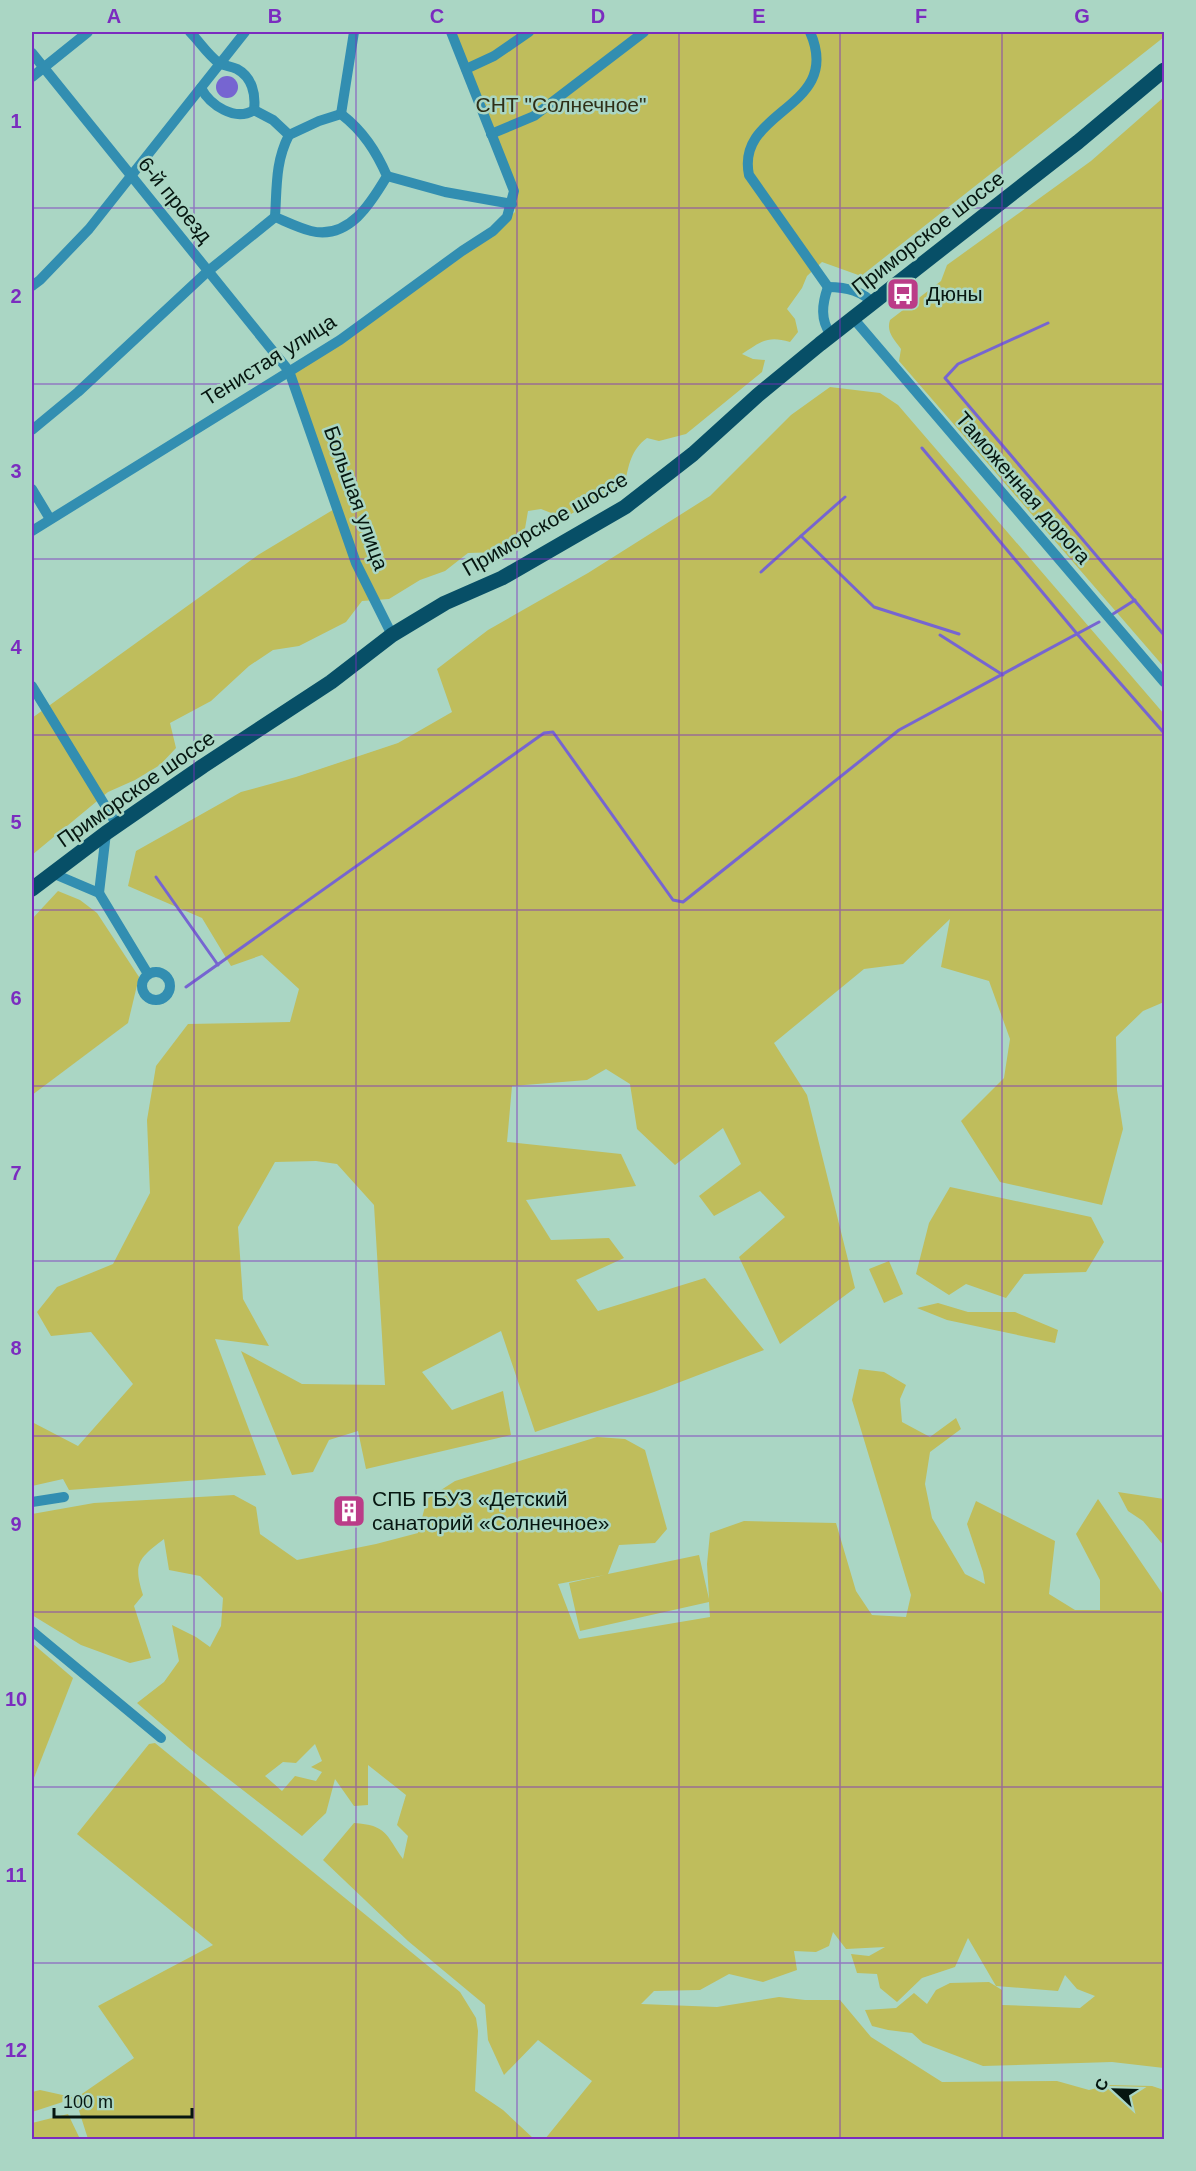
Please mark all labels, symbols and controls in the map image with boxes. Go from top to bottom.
text: A [107,5,121,27]
text: B [268,5,282,27]
text: C [430,5,444,27]
text: D [591,5,605,27]
text: E [752,5,766,27]
text: F [915,5,927,27]
text: G [1074,5,1090,27]
park label: СНТ "Солнечное" [475,93,647,116]
text: 1 [10,110,22,132]
street label: 6-й проезд [134,152,217,247]
street label: Приморское шоссе [847,166,1008,299]
bus stop icon: Дюны [885,276,921,312]
place label: Дюны [926,282,983,305]
text: 2 [10,285,22,307]
street label: Тенистая улица [198,309,340,410]
street label: Таможенная дорога [951,407,1096,568]
street label: Большая улица [320,423,393,573]
text: 3 [10,460,22,482]
street label: Приморское шоссе [458,467,631,580]
text: 4 [10,636,22,658]
street label: Приморское шоссе [53,726,219,852]
text: 5 [10,811,22,833]
text: 6 [10,987,22,1009]
text: 7 [10,1162,22,1184]
text: 8 [10,1337,22,1359]
place label: СПБ ГБУЗ «Детский санаторий «Солнечное» [372,1487,610,1534]
building icon: СПБ ГБУЗ «Детский санаторий «Солнечное» [331,1493,367,1529]
text: 9 [10,1513,22,1535]
text: 10 [5,1688,27,1710]
text: 11 [5,1864,27,1886]
text: 12 [5,2039,27,2061]
north arrow [1085,2060,1145,2120]
text: С [1092,2076,1112,2093]
scale bar [54,2081,192,2119]
text: 100 m [63,2092,113,2112]

